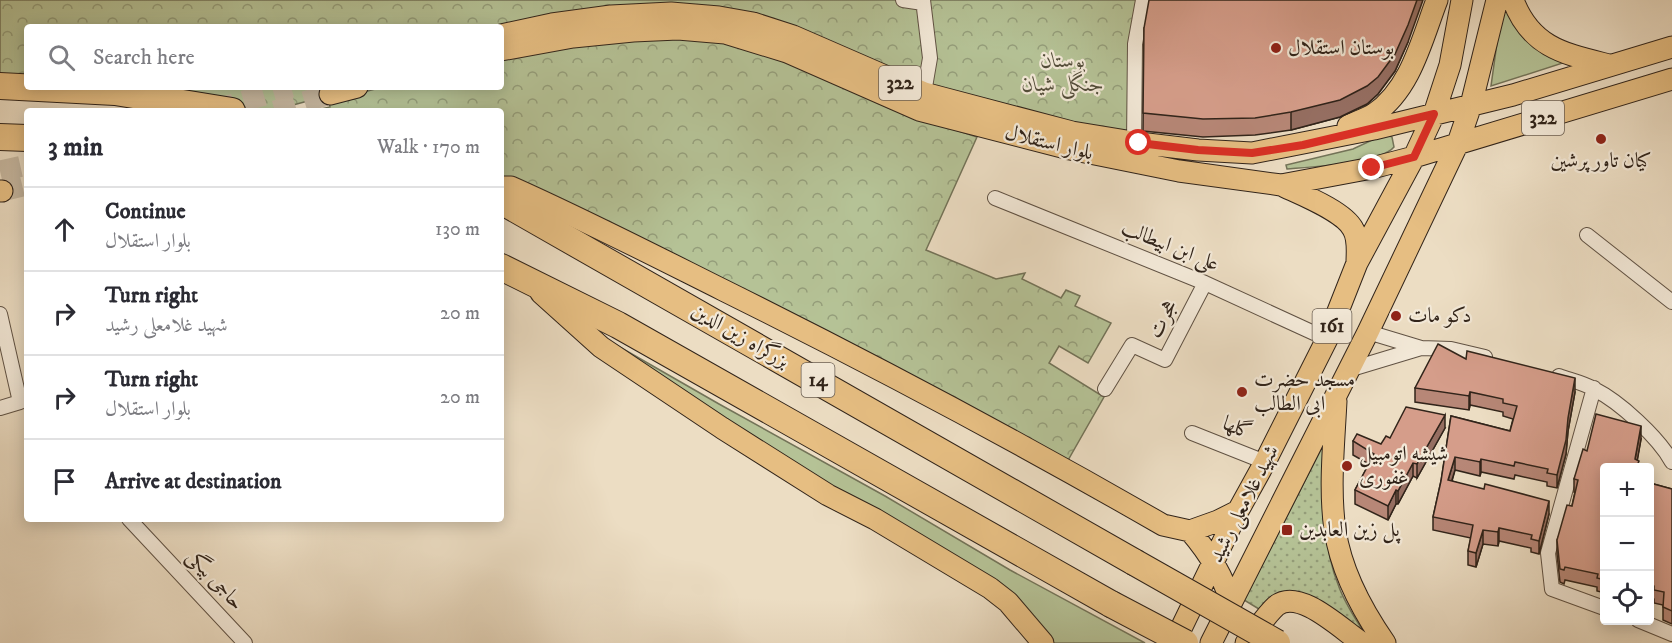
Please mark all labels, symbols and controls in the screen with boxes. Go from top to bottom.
search box [24,24,504,90]
place label: بوستان استقلال [1288,35,1394,61]
icon: search [45,41,78,74]
marker: بوستان استقلال [1269,41,1283,55]
text: Search here [93,44,195,71]
park label: بوستان جنگلی شیان [1022,48,1104,100]
road number: 322 [879,66,921,100]
road number: 322 [1522,101,1564,135]
street label: بلوار استقلال [1002,119,1096,167]
route start [1125,129,1151,155]
text: 3 min [48,131,103,164]
marker: کیان تاور پرشین [1594,132,1608,146]
text: Walk · 170 m [377,135,480,160]
place label: کیان تاور پرشین [1550,148,1652,174]
route end [1358,154,1384,180]
text: Continue [105,198,186,225]
icon: ahead [48,213,81,246]
street label: علی ابن ابیطالب [1117,215,1223,279]
text: 130 m [435,217,480,242]
text: بلوار استقلال [105,229,191,254]
text: Turn right [105,282,198,309]
street label: هجرت [1142,295,1184,343]
street label: بزرگراه زین الدین [686,296,795,375]
icon: right [48,297,81,330]
text: 20 m [440,301,480,326]
place label: دکو مات [1408,303,1471,329]
road number: 161 [1312,309,1352,343]
marker: دکو مات [1389,309,1403,323]
text: شهید غلامعلی رشید [105,313,228,338]
road number: 14 [802,363,834,397]
text: Turn right [105,366,198,393]
place label: مسجد حضرت ابی الطالب [1254,367,1355,418]
icon: right [48,381,81,414]
text: 20 m [440,385,480,410]
marker: مسجد حضرت ابی الطالب [1235,385,1249,399]
text: بلوار استقلال [105,397,191,422]
street label: گلها [1219,410,1256,446]
street label: شهید غلامعلی رشید [1203,441,1287,568]
place label: شیشه اتومبیل غفوری [1359,441,1448,491]
marker: شیشه اتومبیل غفوری [1340,459,1354,473]
map controls [1600,463,1654,625]
button: + [1600,463,1654,517]
icon: arrive [48,465,81,498]
text: Arrive at destination [105,468,282,495]
place label: پل زین العابدین [1299,517,1401,544]
button: − [1600,517,1654,571]
marker: پل زین العابدین [1280,523,1294,537]
street label: حاجی بیگی [180,543,250,616]
button: locate [1600,571,1654,625]

